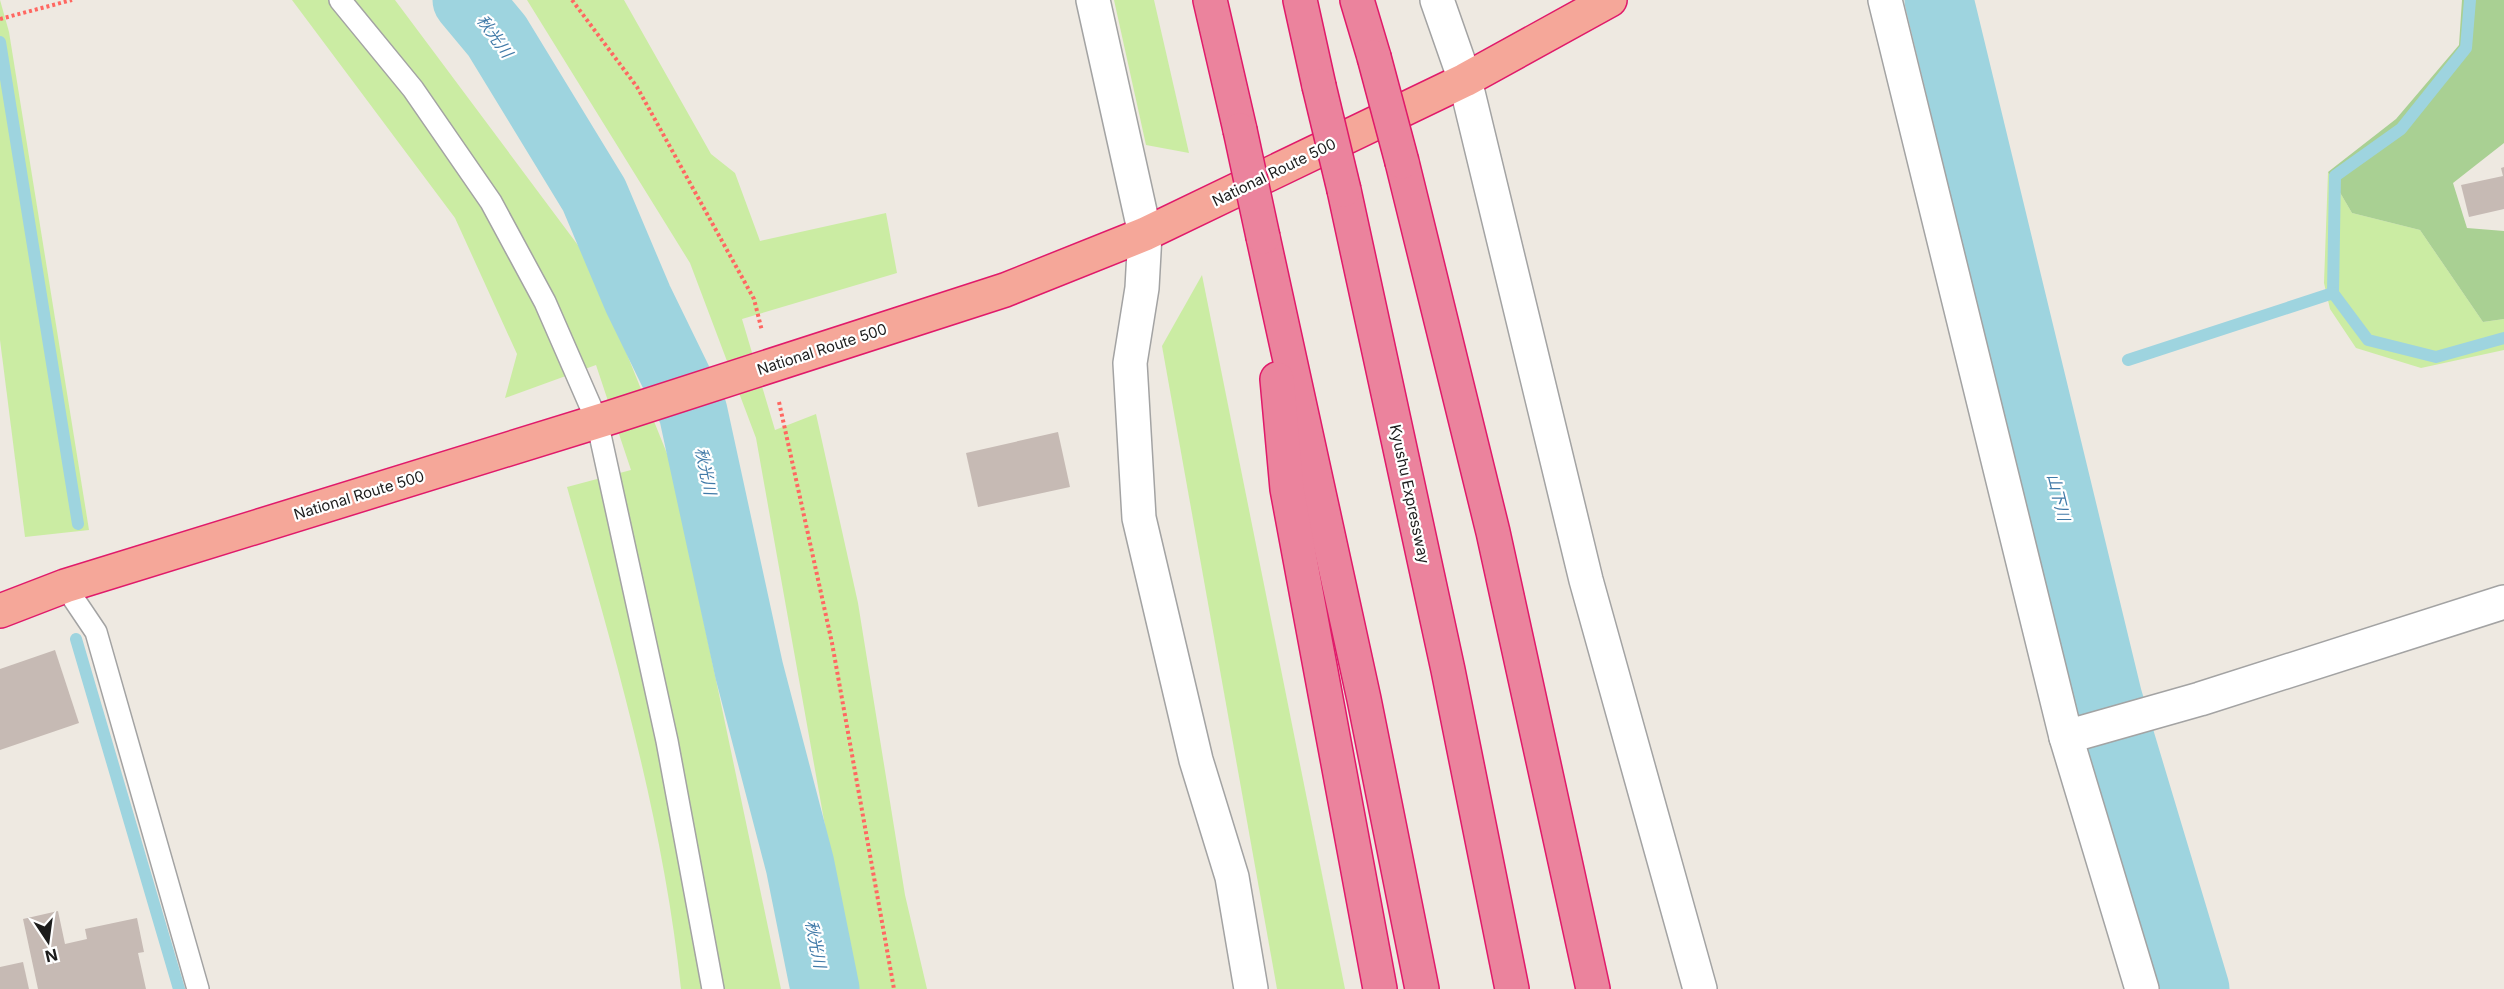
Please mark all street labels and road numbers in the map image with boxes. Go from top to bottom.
street label: National Route 500 [1209,134,1339,210]
street label: National Route 500 [755,319,889,379]
street label: Kyushu Expressway [1386,423,1434,566]
street label: National Route 500 [291,466,427,524]

